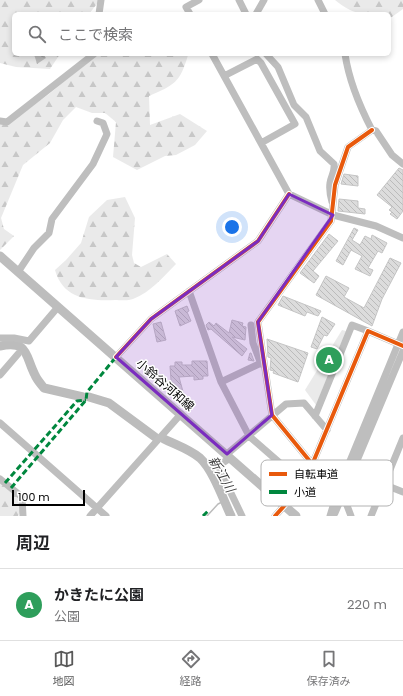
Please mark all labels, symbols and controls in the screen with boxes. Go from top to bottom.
search box [12,12,391,56]
icon: search [26,23,48,45]
text: ここで検索 [58,24,133,45]
your location [222,217,242,237]
pin: A [316,345,342,375]
street label: 小鈴谷河和線 [133,355,198,415]
water label: 新江川 [204,453,241,498]
legend [261,460,393,506]
text: 自転車道 [294,466,338,482]
text: 小道 [294,484,316,500]
scale bar [12,488,85,507]
text: 100 m [18,489,50,505]
text: 周辺 [16,531,50,555]
text: かきたに公園 [54,584,144,605]
text: A [24,595,34,614]
text: 220 m [347,595,387,614]
text: 公園 [54,607,80,626]
tab: 地図 [53,648,75,690]
tab: 経路 [180,648,202,690]
tab: 保存済み [307,648,351,690]

